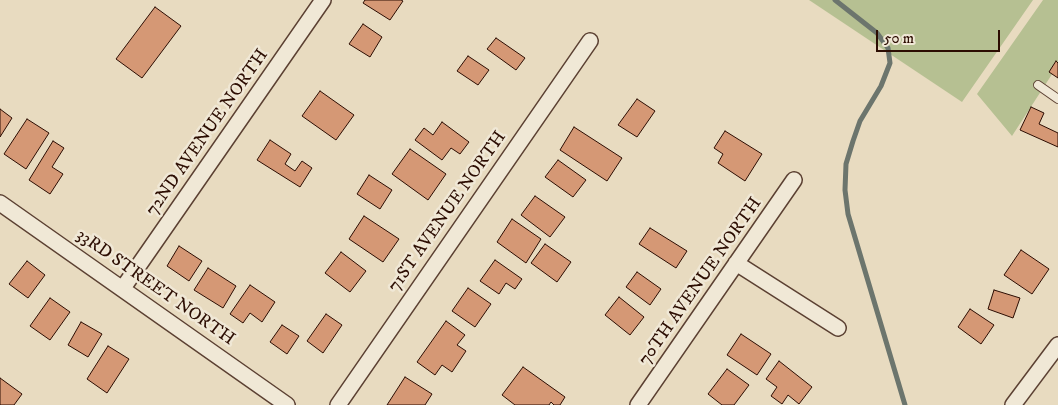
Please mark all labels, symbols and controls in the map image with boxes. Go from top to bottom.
scale bar [878,20,1002,52]
text: 50 m [884,29,914,48]
street label: 72ND AVENUE NORTH [142,45,274,221]
street label: 71ST AVENUE NORTH [384,127,512,297]
street label: 70TH AVENUE NORTH [635,194,767,370]
street label: 33RD STREET NORTH [72,225,238,351]

